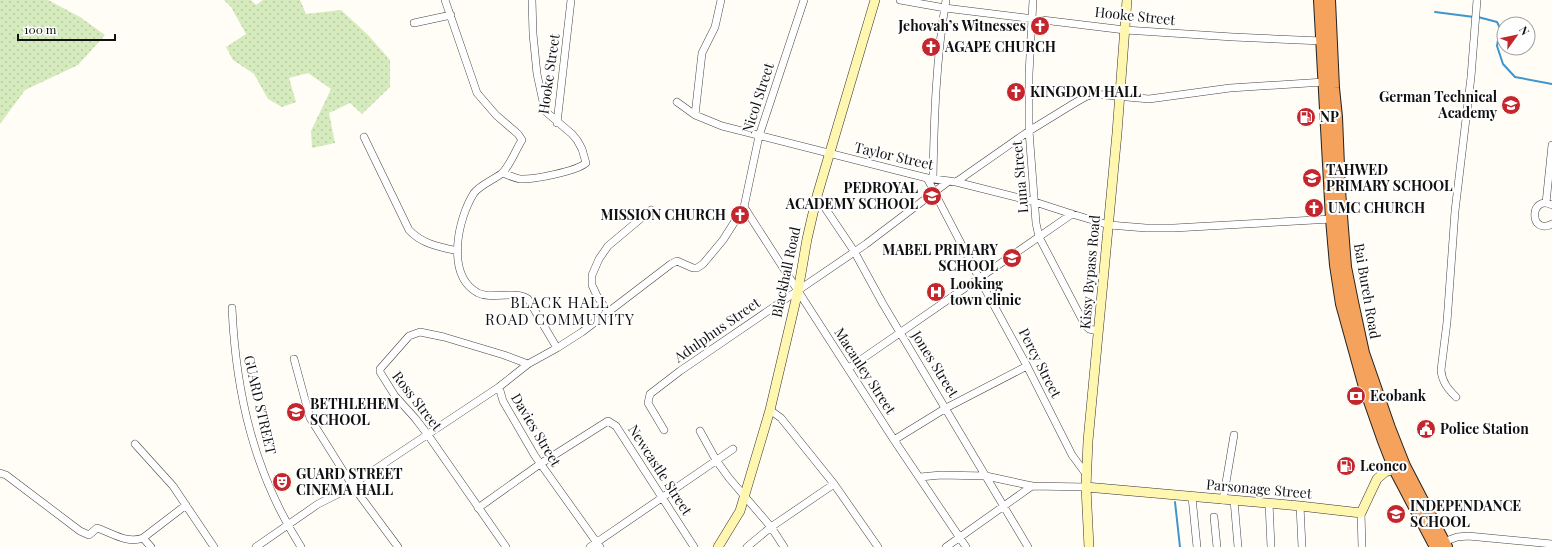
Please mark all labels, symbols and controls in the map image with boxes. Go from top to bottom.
street label: Hooke Street [1094,2,1177,29]
church icon: Jehovah’s Witnesses [1029,15,1051,37]
scale bar [18,16,115,42]
place label: Jehovah’s Witnesses [897,16,1026,35]
north arrow [1496,16,1536,56]
text: 100 m [24,21,57,37]
text: N [1516,23,1533,38]
street label: Hooke Street [533,31,564,115]
church icon: AGAPE CHURCH [920,36,942,58]
place label: AGAPE CHURCH [944,37,1056,56]
street label: Nicol Street [737,59,778,136]
church icon: KINGDOM HALL [1005,81,1027,103]
place label: KINGDOM HALL [1030,82,1141,101]
place label: German Technical Academy [1379,87,1498,122]
school or university icon: German Technical Academy [1500,94,1522,116]
fuel station icon: NP [1295,106,1317,128]
place label: NP [1320,107,1339,126]
street label: Taylor Street [853,137,937,174]
street label: Luna Street [1007,139,1032,214]
place label: TAHWED PRIMARY SCHOOL [1326,160,1453,195]
school or university icon: TAHWED PRIMARY SCHOOL [1301,167,1323,189]
place label: PEDROYAL ACADEMY SCHOOL [785,178,918,213]
school or university icon: PEDROYAL ACADEMY SCHOOL [921,185,943,207]
church icon: UMC CHURCH [1303,197,1325,219]
place label: UMC CHURCH [1328,198,1425,217]
church icon: MISSION CHURCH [729,204,751,226]
place label: MISSION CHURCH [600,205,726,224]
street label: Kissy Bypass Road [1075,214,1104,330]
street label: Blackhall Road [767,225,804,319]
place label: MABEL PRIMARY SCHOOL [882,240,998,275]
street label: Bai Bureh Road [1350,242,1385,340]
school or university icon: MABEL PRIMARY SCHOOL [1001,247,1023,269]
place label: Looking town clinic [949,274,1021,309]
hospital icon: Looking town clinic [925,281,947,303]
district label: BLACK HALL ROAD COMMUNITY [485,292,635,329]
street label: Adulphus Street [669,292,764,367]
street label: Macauley Street [830,324,901,419]
street label: Percy Street [1015,325,1067,402]
street label: Jones Street [907,326,964,401]
street label: GUARD STREET [240,353,281,457]
street label: Ross Street [388,367,447,435]
bank icon: Ecobank [1345,385,1367,407]
place label: Ecobank [1370,386,1427,405]
street label: Davies Street [507,390,566,471]
place label: BETHLEHEM SCHOOL [310,394,399,429]
school or university icon: BETHLEHEM SCHOOL [285,401,307,423]
public building icon: Police Station [1415,418,1437,440]
place label: Police Station [1440,419,1529,438]
street label: Newcastle Street [624,421,697,520]
fuel station icon: Leonco [1335,455,1357,477]
place label: Leonco [1360,456,1407,475]
place label: GUARD STREET CINEMA HALL [296,464,403,499]
theatre icon: GUARD STREET CINEMA HALL [271,471,293,493]
street label: Parsonage Street [1205,474,1314,503]
place label: INDEPENDANCE SCHOOL [1410,496,1521,531]
school or university icon: INDEPENDANCE SCHOOL [1385,503,1407,525]

